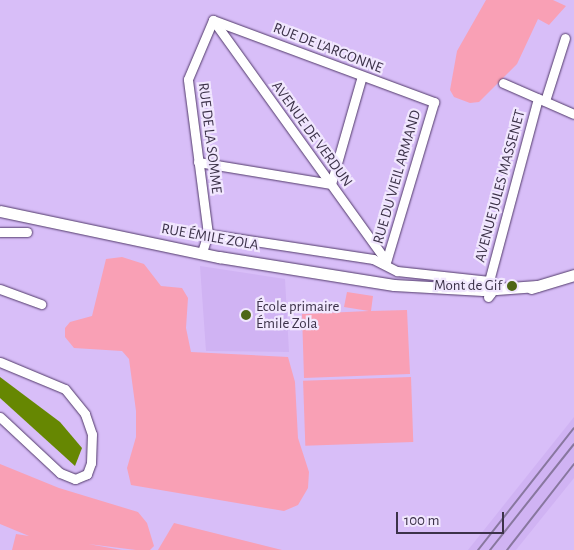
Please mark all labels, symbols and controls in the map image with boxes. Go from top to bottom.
street label: RUE DE L'ARGONNE [271,19,385,77]
street label: AVENUE DE VERDUN [268,78,356,190]
street label: RUE DE LA SOMME [194,82,226,194]
street label: RUE DU VIEIL ARMAND [369,108,425,246]
street label: AVENUE JULES MASSENET [471,108,529,264]
street label: RUE ÉMILE ZOLA [160,220,260,254]
place label: Mont de Gif [434,277,502,295]
marker: Mont de Gif [506,280,518,292]
place label: École primaire Émile Zola [256,297,339,332]
marker: École primaire Émile Zola [240,309,252,321]
scale bar [399,502,506,534]
text: 100 m [404,513,439,528]

